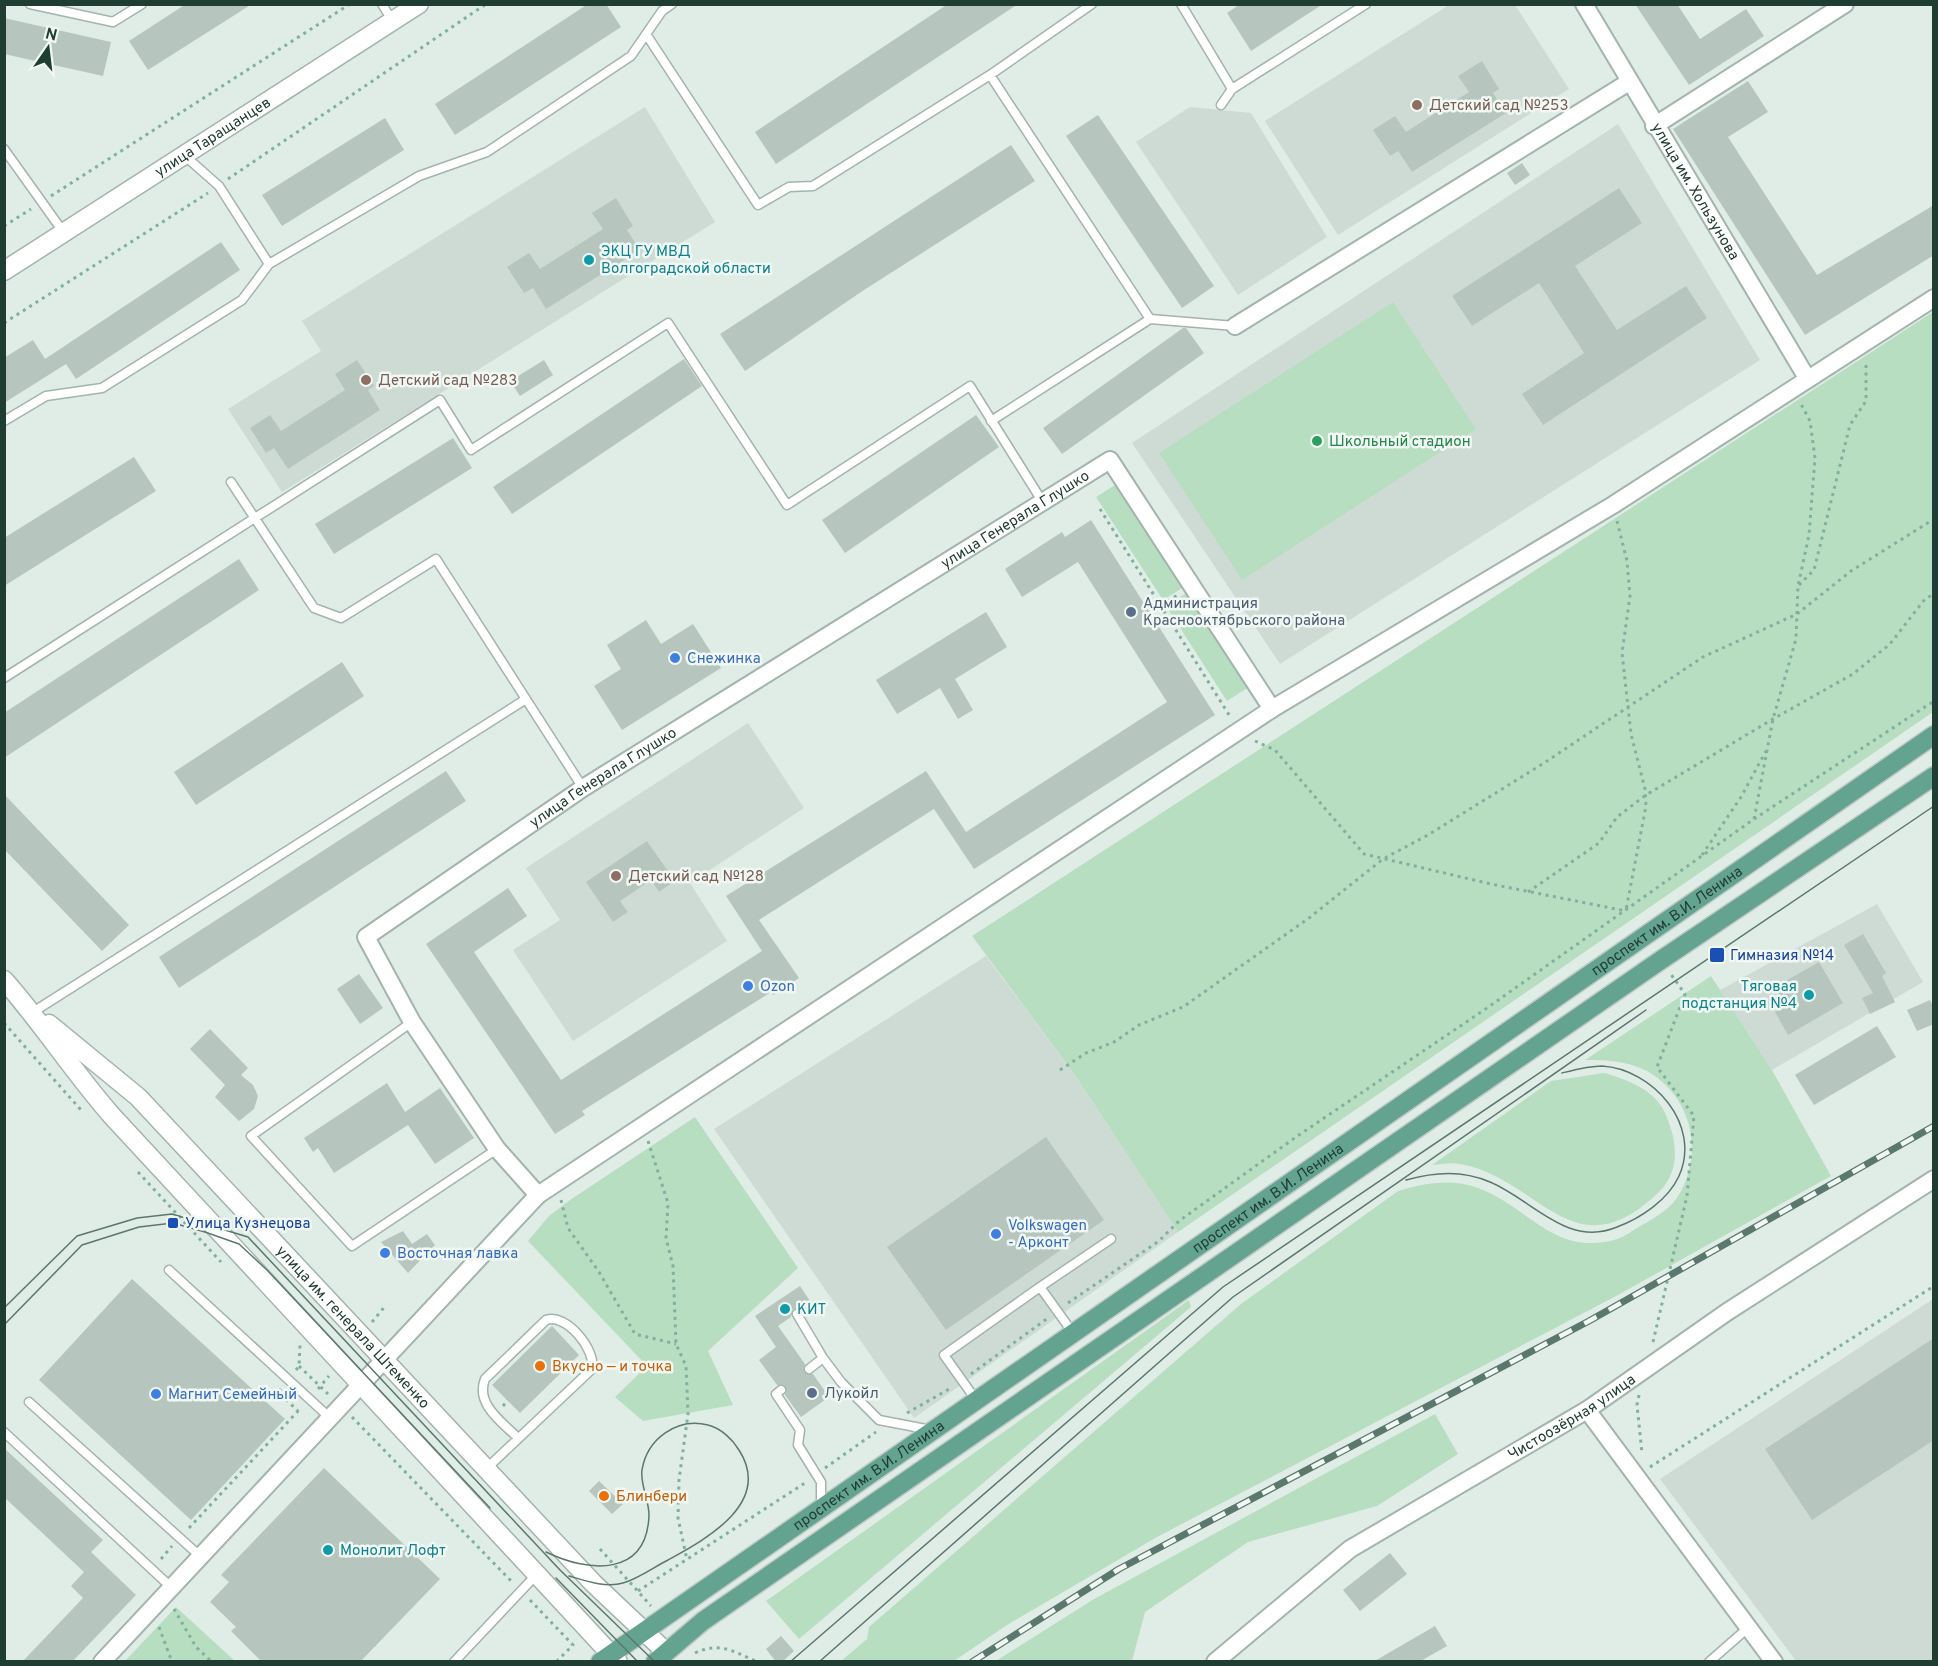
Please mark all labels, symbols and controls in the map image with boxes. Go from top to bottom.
north arrow [18,18,78,78]
text: N [43,24,59,46]
street label: улица Таращанцев [152,94,275,182]
place label: Детский сад №253 [1429,97,1568,116]
marker: Детский сад №253 [1410,98,1424,112]
street label: улица им. Хользунова [1646,120,1743,264]
place label: ЭКЦ ГУ МВД Волгоградской области [601,243,771,279]
marker: ЭКЦ ГУ МВД Волгоградской области [582,253,596,267]
place label: Детский сад №283 [378,372,517,391]
marker: Детский сад №283 [359,373,373,387]
place label: Школьный стадион [1329,433,1471,452]
marker: Школьный стадион [1310,434,1324,448]
street label: улица Генерала Глушко [938,467,1093,574]
place label: Администрация Краснооктябрьского района [1143,595,1345,631]
marker: Администрация Краснооктябрьского района [1124,605,1138,619]
place label: Снежинка [687,650,761,669]
marker: Снежинка [668,651,682,665]
street label: улица Генерала Глушко [526,724,681,833]
street label: проспект им. В.И. Ленина [1588,863,1747,981]
place label: Детский сад №128 [628,868,764,887]
marker: Детский сад №128 [609,869,623,883]
marker: Гимназия №14 [1708,946,1726,964]
place label: Гимназия №14 [1730,947,1834,966]
place label: Ozon [760,978,795,997]
place label: Тяговая подстанция №4 [1681,978,1797,1014]
marker: Ozon [741,979,755,993]
marker: Тяговая подстанция №4 [1802,988,1816,1002]
street label: проспект им. В.И. Ленина [1189,1140,1348,1259]
place label: Улица Кузнецова [185,1215,310,1234]
marker: Улица Кузнецова [166,1216,180,1230]
place label: Volkswagen - Арконт [1008,1217,1087,1253]
marker: Volkswagen - Арконт [989,1227,1003,1241]
street label: улица им. генерала Штеменко [271,1242,433,1413]
place label: Восточная лавка [397,1245,518,1264]
marker: Восточная лавка [378,1246,392,1260]
place label: КИТ [797,1301,826,1320]
marker: КИТ [778,1302,792,1316]
place label: Вкусно — и точка [552,1358,672,1377]
marker: Вкусно — и точка [533,1359,547,1373]
street label: Чистоозёрная улица [1505,1371,1640,1465]
place label: Лукойл [824,1385,879,1404]
place label: Магнит Семейный [168,1386,297,1405]
marker: Лукойл [805,1386,819,1400]
marker: Магнит Семейный [149,1387,163,1401]
street label: проспект им. В.И. Ленина [790,1417,949,1536]
place label: Блинбери [616,1488,687,1507]
marker: Блинбери [597,1489,611,1503]
place label: Монолит Лофт [340,1542,446,1561]
marker: Монолит Лофт [321,1543,335,1557]

